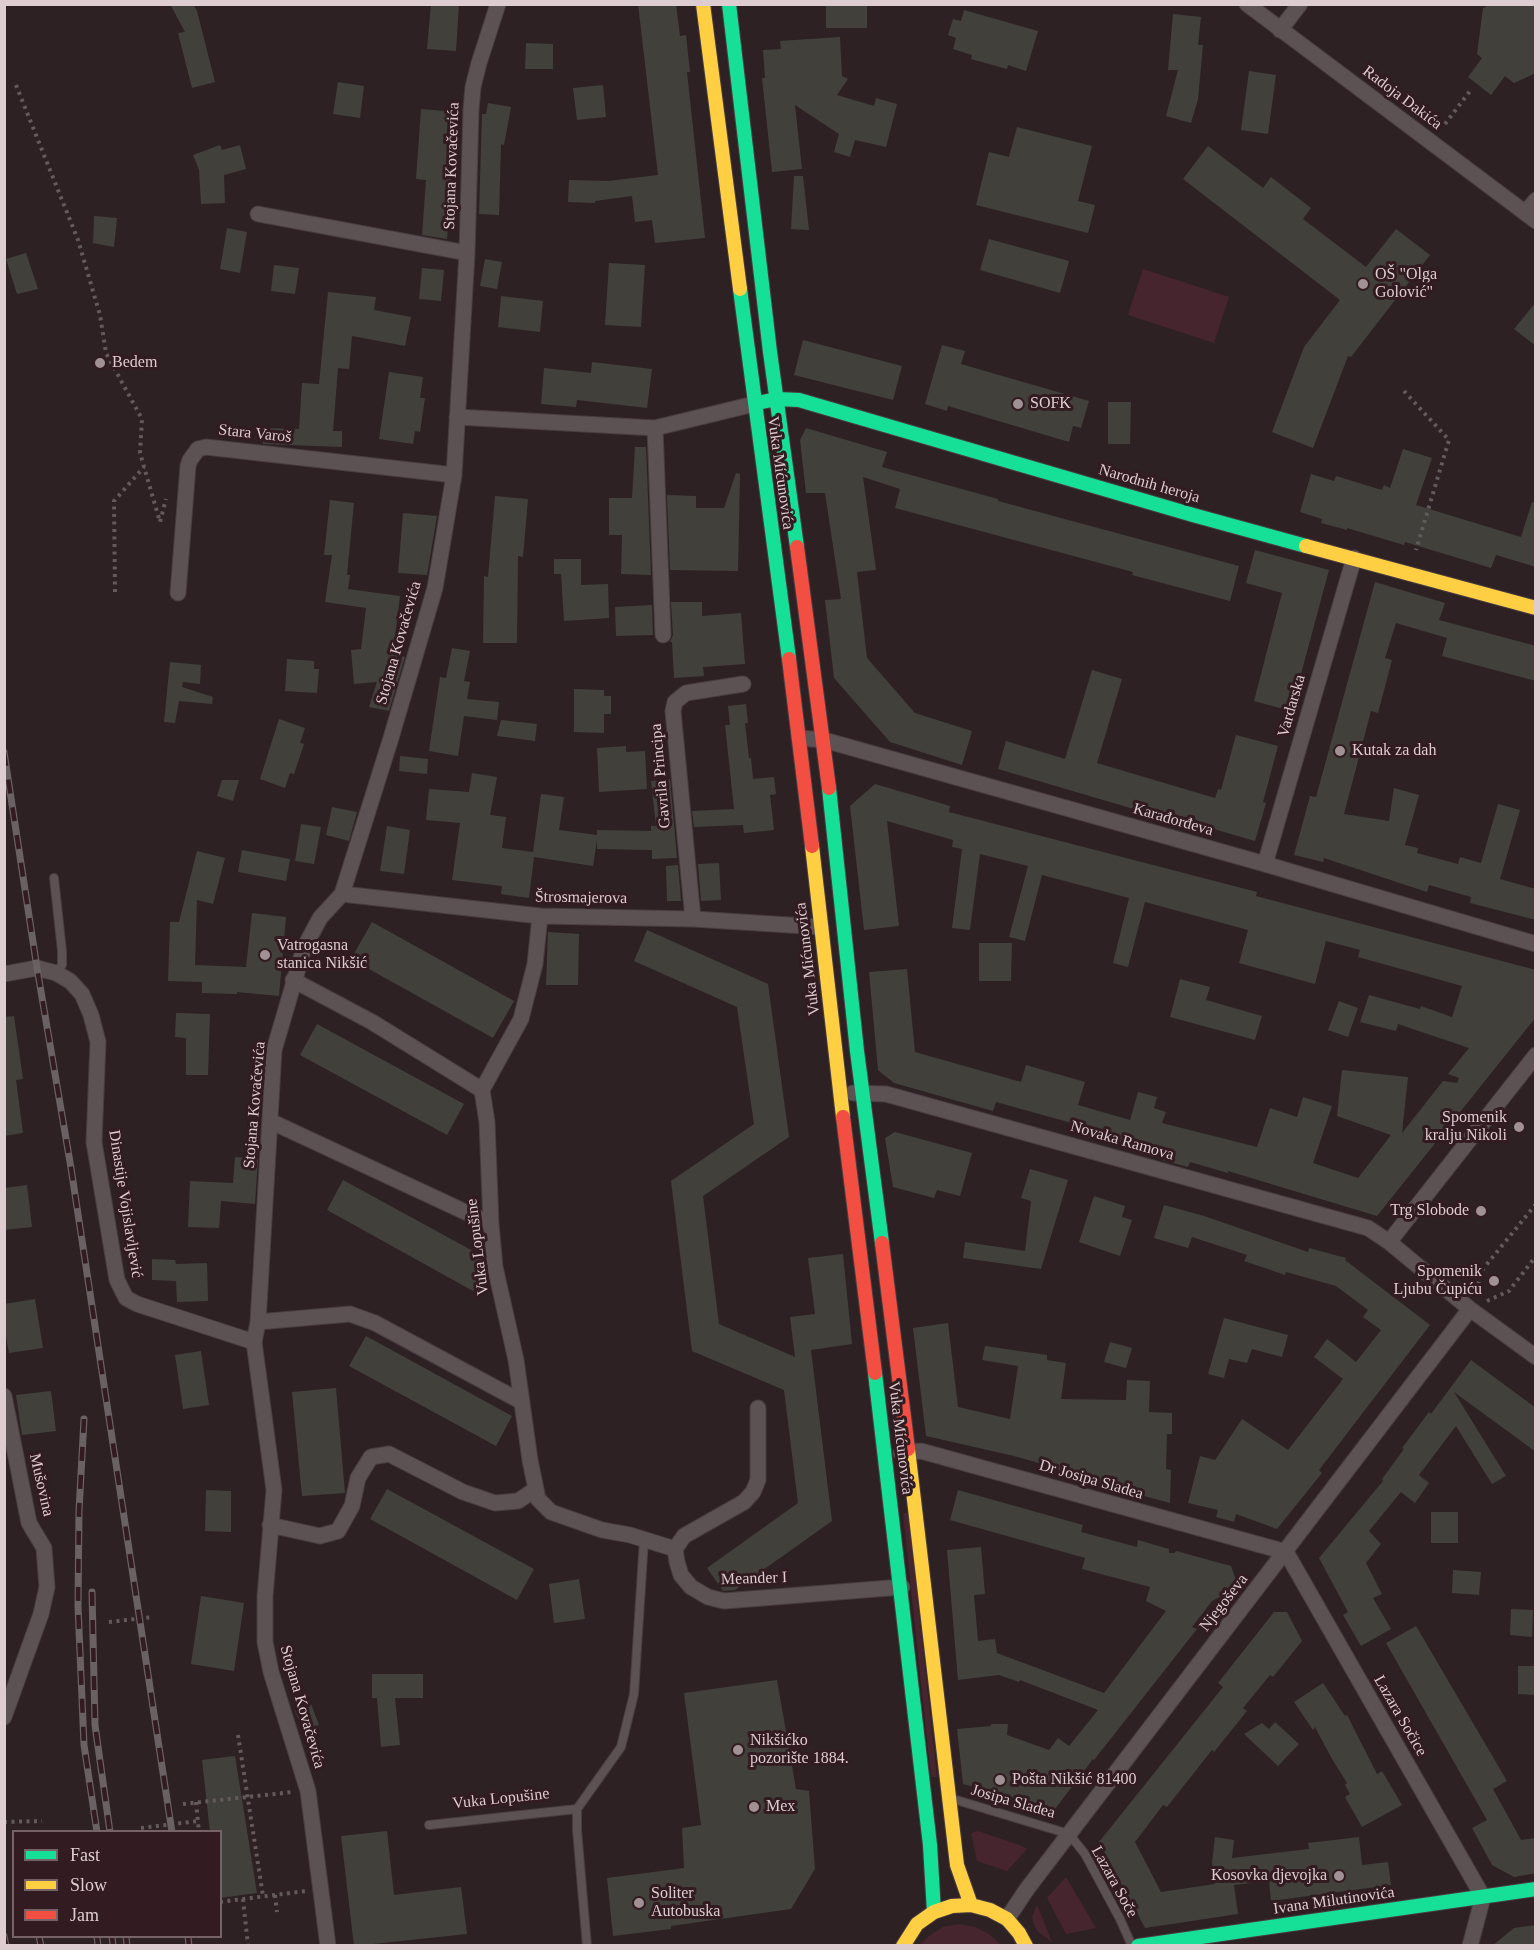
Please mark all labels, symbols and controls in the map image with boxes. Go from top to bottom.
street label: Radoja Dakića [1358,62,1446,134]
street label: Stojana Kovačevića [440,102,464,230]
place label: OŠ "Olga Golović" [1375,265,1437,303]
marker: OŠ "Olga Golović" [1356,277,1370,291]
place label: Bedem [112,353,157,373]
marker: Bedem [93,356,107,370]
place label: SOFK [1030,394,1071,414]
marker: SOFK [1011,397,1025,411]
street label: Vuka Mićunovića [763,415,797,531]
street label: Stara Varoš [218,421,292,447]
street label: Narodnih heroja [1096,460,1202,508]
street label: Stojana Kovačevića [372,579,426,707]
street label: Vardarska [1274,673,1310,739]
street label: Gavrila Principa [647,723,675,829]
place label: Kutak za dah [1352,741,1436,761]
marker: Kutak za dah [1333,744,1347,758]
street label: Karađorđeva [1131,799,1215,841]
street label: Štrosmajerova [535,888,627,908]
street label: Vuka Mićunovića [792,901,824,1017]
place label: Vatrogasna stanica Nikšić [277,936,367,974]
marker: Vatrogasna stanica Nikšić [258,948,272,962]
street label: Stojana Kovačevića [240,1041,270,1169]
place label: Spomenik kralju Nikoli [1425,1108,1507,1146]
street label: Novaka Ramova [1068,1117,1176,1165]
marker: Spomenik kralju Nikoli [1512,1120,1526,1134]
street label: Dinastije Vojislavljević [104,1129,146,1279]
street label: Vuka Lopušine [463,1198,493,1296]
place label: Trg Slobode [1390,1201,1469,1221]
marker: Trg Slobode [1474,1204,1488,1218]
place label: Spomenik Ljubu Čupiću [1394,1262,1482,1300]
marker: Spomenik Ljubu Čupiću [1487,1274,1501,1288]
street label: Vuka Mićunovića [884,1380,916,1496]
street label: Mušovina [24,1452,58,1518]
street label: Dr Josipa Sladea [1037,1456,1145,1504]
street label: Meander I [721,1568,787,1590]
street label: Njegoševa [1196,1570,1252,1636]
street label: Stojana Kovačevića [275,1643,329,1771]
street label: Lazara Sočice [1369,1672,1431,1760]
place label: Nikšićko pozorište 1884. [750,1731,849,1769]
marker: Nikšićko pozorište 1884. [731,1743,745,1757]
place label: Pošta Nikšić 81400 [1012,1770,1136,1790]
marker: Pošta Nikšić 81400 [993,1773,1007,1787]
street label: Josipa Sladea [969,1781,1057,1823]
street label: Vuka Lopušine [452,1784,550,1814]
place label: Mex [766,1797,795,1817]
marker: Mex [747,1800,761,1814]
legend [12,1830,222,1938]
street label: Lazara Soče [1087,1843,1141,1921]
text: Fast [70,1845,100,1865]
place label: Kosovka djevojka [1211,1866,1327,1886]
marker: Kosovka djevojka [1332,1869,1346,1883]
text: Slow [70,1875,107,1895]
street label: Ivana Milutinovića [1272,1883,1396,1919]
place label: Soliter Autobuska [651,1884,720,1922]
marker: Soliter Autobuska [632,1896,646,1910]
text: Jam [70,1905,99,1925]

